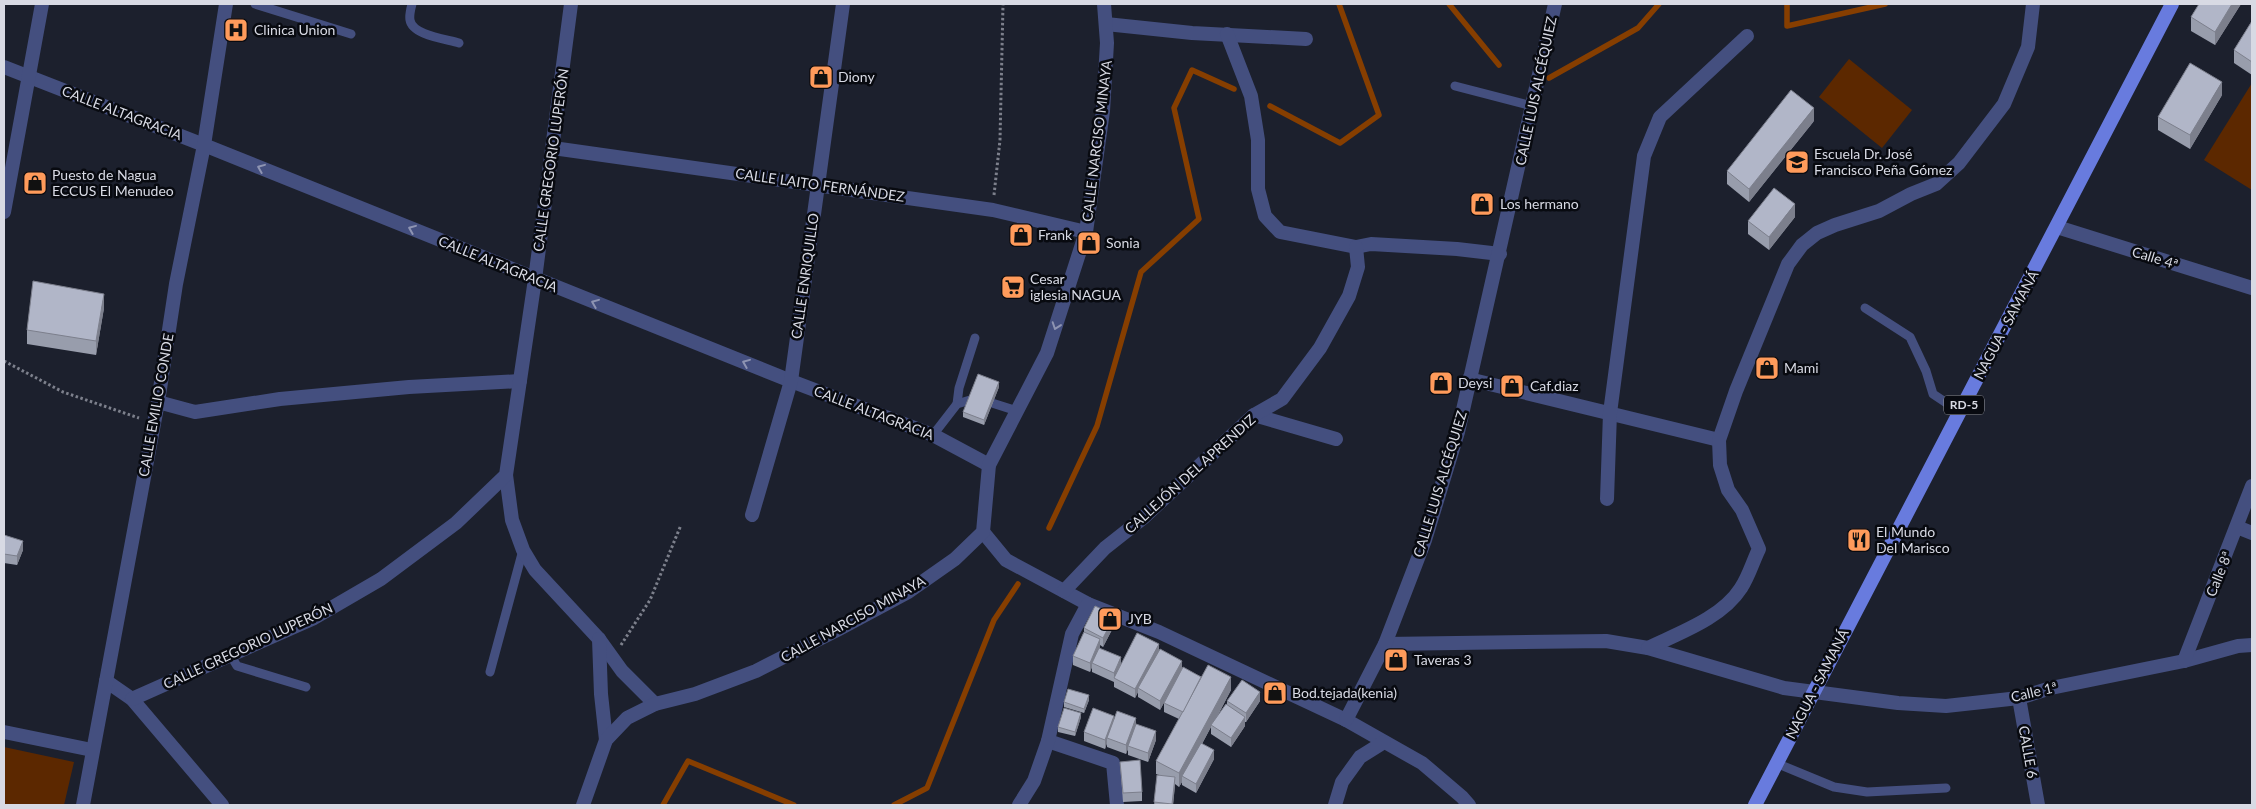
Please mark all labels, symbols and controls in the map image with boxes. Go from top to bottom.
street label: CALLE LUIS ALCÉQUIEZ [1511,15,1560,167]
hospital icon: Clinica Union [223,17,249,43]
place label: Clinica Union [254,21,335,38]
street label: CALLE NARCISO MINAYA [1078,59,1115,223]
shop icon: Diony [808,64,834,90]
street label: CALLE GREGORIO LUPERÓN [529,67,572,253]
place label: Diony [838,68,875,85]
street label: CALLE ALTAGRACIA [60,82,185,143]
place label: Escuela Dr. José Francisco Peña Gómez [1814,145,1952,178]
school or university icon: Escuela Dr. José Francisco Peña Gómez [1784,149,1810,175]
one-way arrow [257,164,266,174]
street label: CALLE LAITO FERNÁNDEZ [734,164,906,205]
place label: Puesto de Nagua ECCUS El Menudeo [52,166,174,199]
shop icon: Puesto de Nagua ECCUS El Menudeo [22,170,48,196]
shop icon: Los hermano [1469,191,1495,217]
place label: Los hermano [1500,195,1579,212]
street label: CALLE ENRIQUILLO [787,212,822,340]
shop icon: Frank [1008,222,1034,248]
one-way arrow [408,224,417,235]
place label: Frank [1038,226,1073,243]
shop icon: Sonia [1076,230,1102,256]
street label: CALLE ALTAGRACIA [436,232,561,295]
place label: Sonia [1106,234,1140,251]
street label: Calle 4ª [2130,242,2180,273]
street label: NAGUA - SAMANÁ [1970,267,2042,382]
place label: Cesar iglesia NAGUA [1030,270,1122,303]
supermarket icon: Cesar iglesia NAGUA [1000,274,1026,300]
one-way arrow [591,299,600,309]
one-way arrow [1052,322,1062,330]
street label: CALLE EMILIO CONDE [134,332,177,478]
shop icon: Mami [1754,355,1780,381]
one-way arrow [742,359,751,369]
place label: Mami [1784,359,1819,376]
shop icon: Deysi [1428,370,1454,396]
shop icon: Caf.diaz [1499,373,1525,399]
place label: Deysi [1458,374,1492,391]
place label: Caf.diaz [1530,377,1579,394]
street label: CALLE ALTAGRACIA [812,382,937,443]
road number: RD-5 [1944,396,1984,414]
street label: CALLE LUIS ALCÉQUIEZ [1409,409,1470,559]
street label: CALLEJÓN DEL APRENDIZ [1121,411,1258,537]
place label: El Mundo Del Marisco [1876,523,1950,556]
restaurant icon: El Mundo Del Marisco [1846,527,1872,553]
street label: Calle 8ª [2202,549,2235,599]
street label: CALLE NARCISO MINAYA [777,571,928,665]
street label: CALLE GREGORIO LUPERÓN [160,599,335,692]
shop icon: JYB [1097,606,1123,632]
place label: JYB [1128,610,1152,627]
street label: NAGUA - SAMANÁ [1781,625,1852,742]
shop icon: Taveras 3 [1383,647,1409,673]
place label: Taveras 3 [1414,651,1472,668]
street label: Calle 1ª [2009,678,2059,705]
shop icon: Bod.tejada(kenia) [1262,680,1288,706]
place label: Bod.tejada(kenia) [1292,684,1397,701]
street label: CALLE 6 [2016,724,2041,779]

